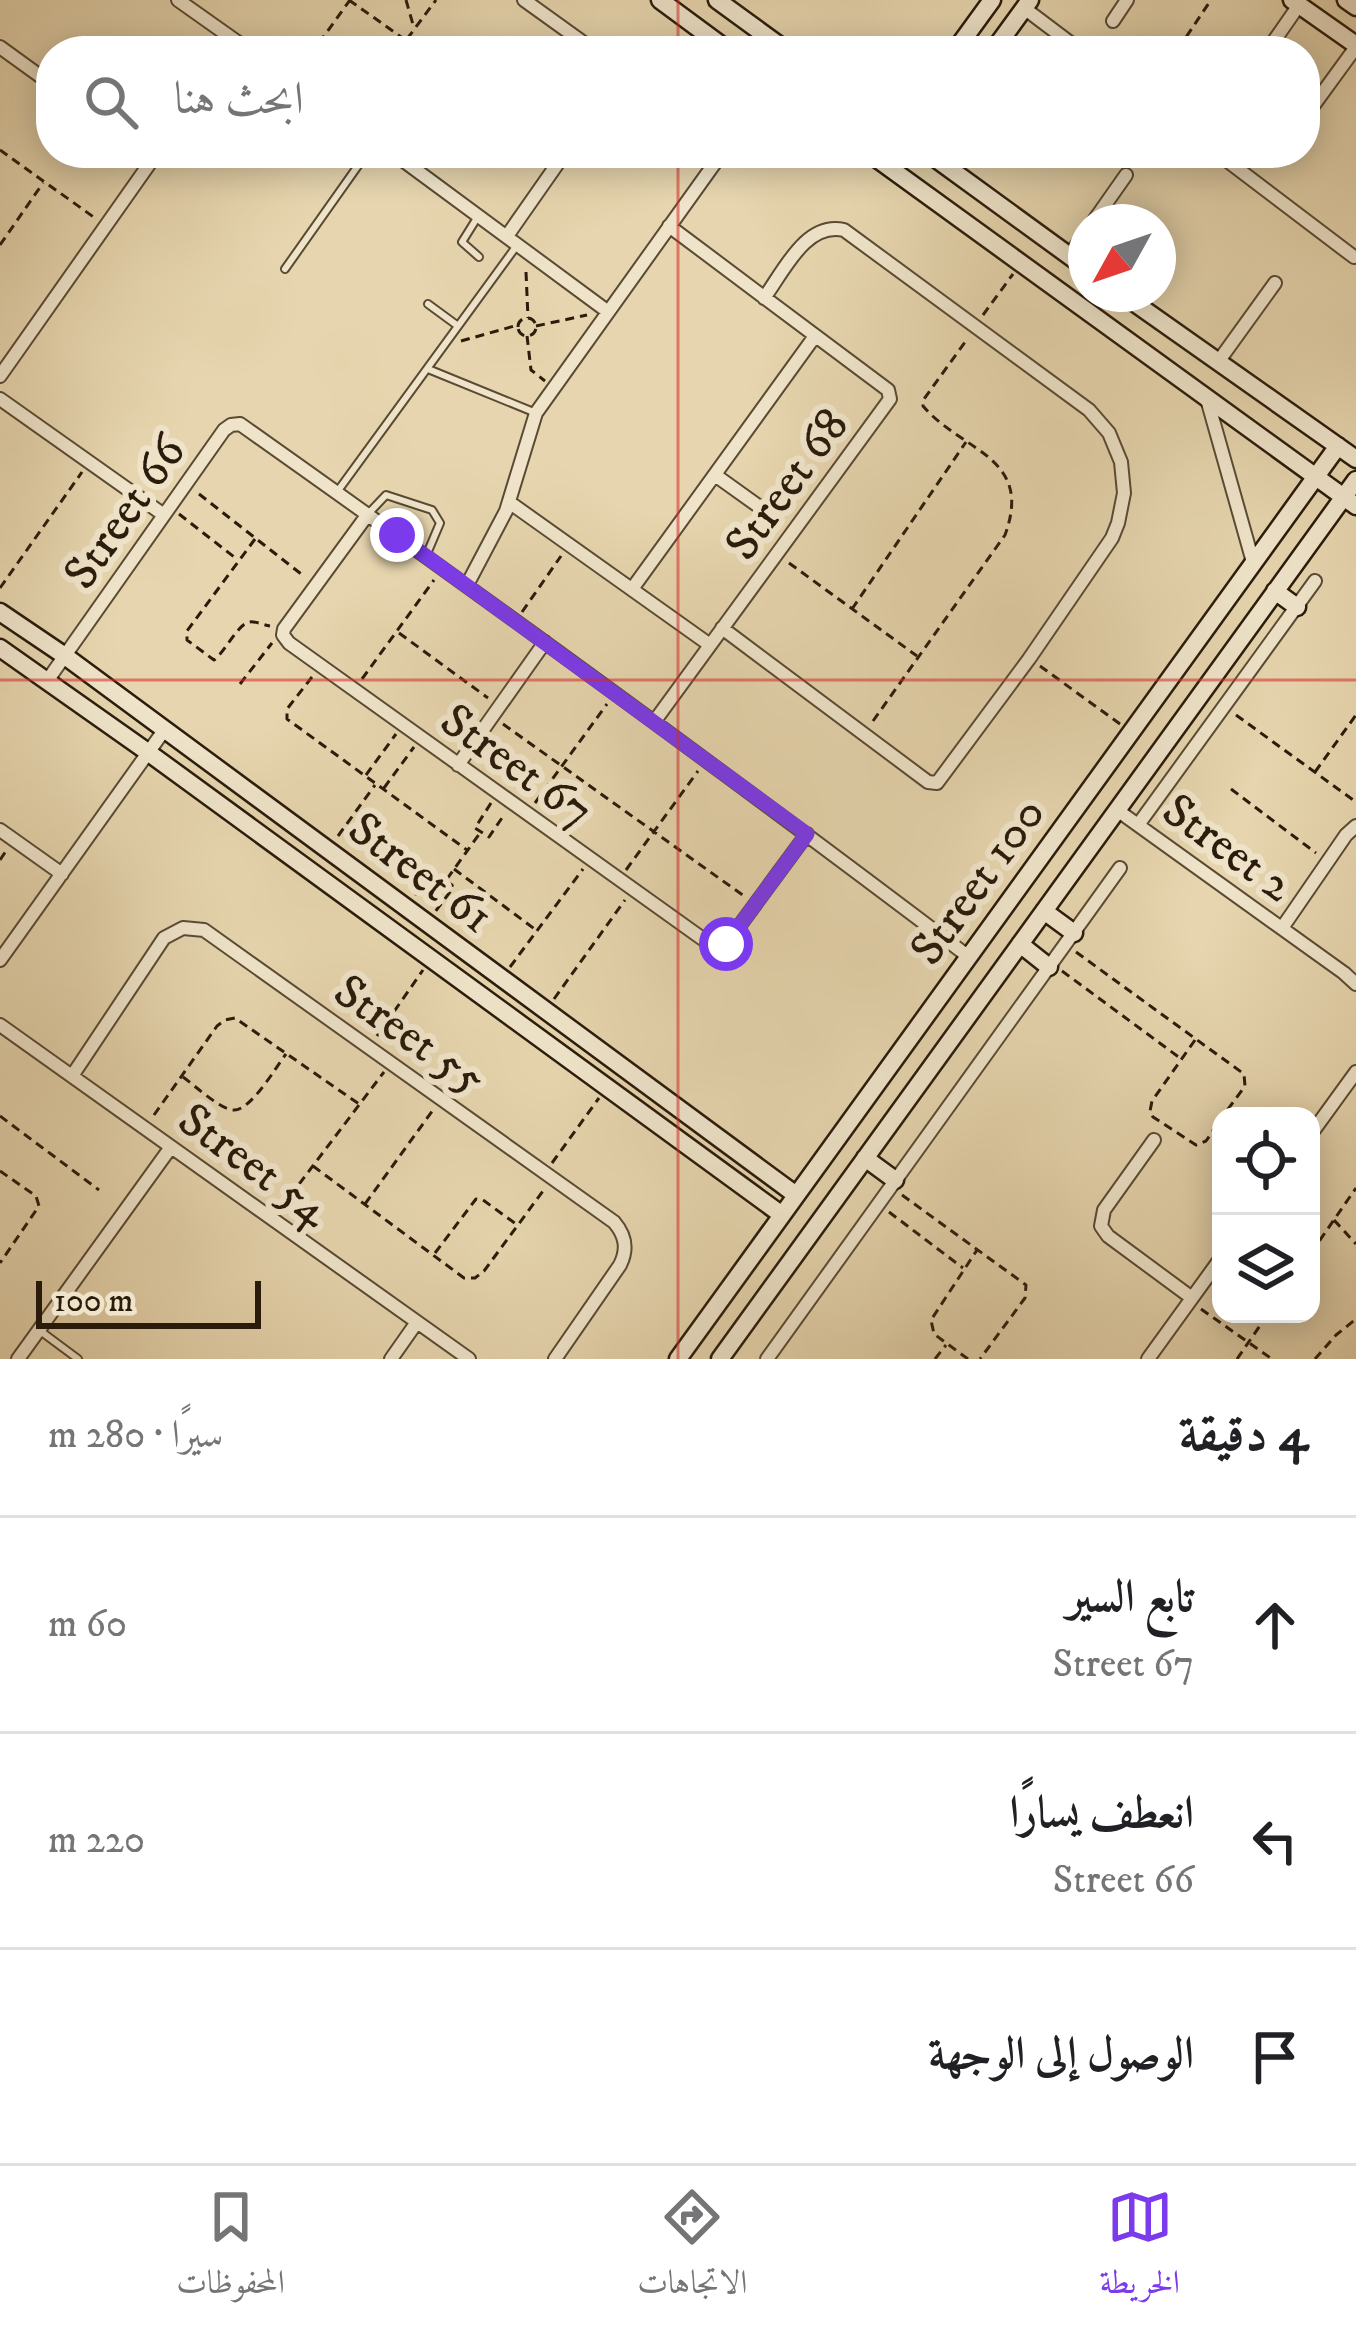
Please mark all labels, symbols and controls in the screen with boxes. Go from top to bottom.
search box [36,36,1320,168]
icon: search [78,69,144,135]
text: ابحث هنا [174,72,304,128]
north arrow [1068,204,1176,312]
street label: Street 68 [712,397,862,572]
street label: Street 66 [51,423,201,601]
route end [370,508,424,562]
street label: Street 67 [428,691,604,842]
street label: Street 2 [1150,781,1305,916]
street label: Street 100 [897,786,1059,977]
street label: Street 61 [336,799,505,947]
route start [699,917,753,971]
street label: Street 55 [322,962,497,1109]
street label: Street 54 [166,1090,342,1241]
map controls [1212,1107,1320,1323]
button: locate [1212,1107,1320,1215]
button: layers [1212,1215,1320,1323]
scale bar [36,1275,261,1328]
text: 100 m [54,1281,133,1322]
text: 4 دقيقة [1179,1403,1308,1467]
text: سيرًا · 280 m [48,1411,224,1460]
text: تابع السير [1067,1570,1194,1626]
icon: ahead [1242,1592,1308,1658]
text: 60 m [48,1600,127,1649]
text: Street 67 [1053,1640,1194,1689]
text: انعطف يسارًا [1010,1786,1194,1842]
icon: left [1242,1808,1308,1874]
text: 220 m [48,1816,145,1865]
text: Street 66 [1053,1856,1194,1905]
icon: arrive [1242,2024,1308,2090]
text: الوصول إلى الوجهة [928,2027,1194,2083]
tab: المحفوظات [176,2184,285,2314]
tab: الاتجاهات [637,2184,747,2314]
tab: الخريطة [1100,2184,1180,2314]

